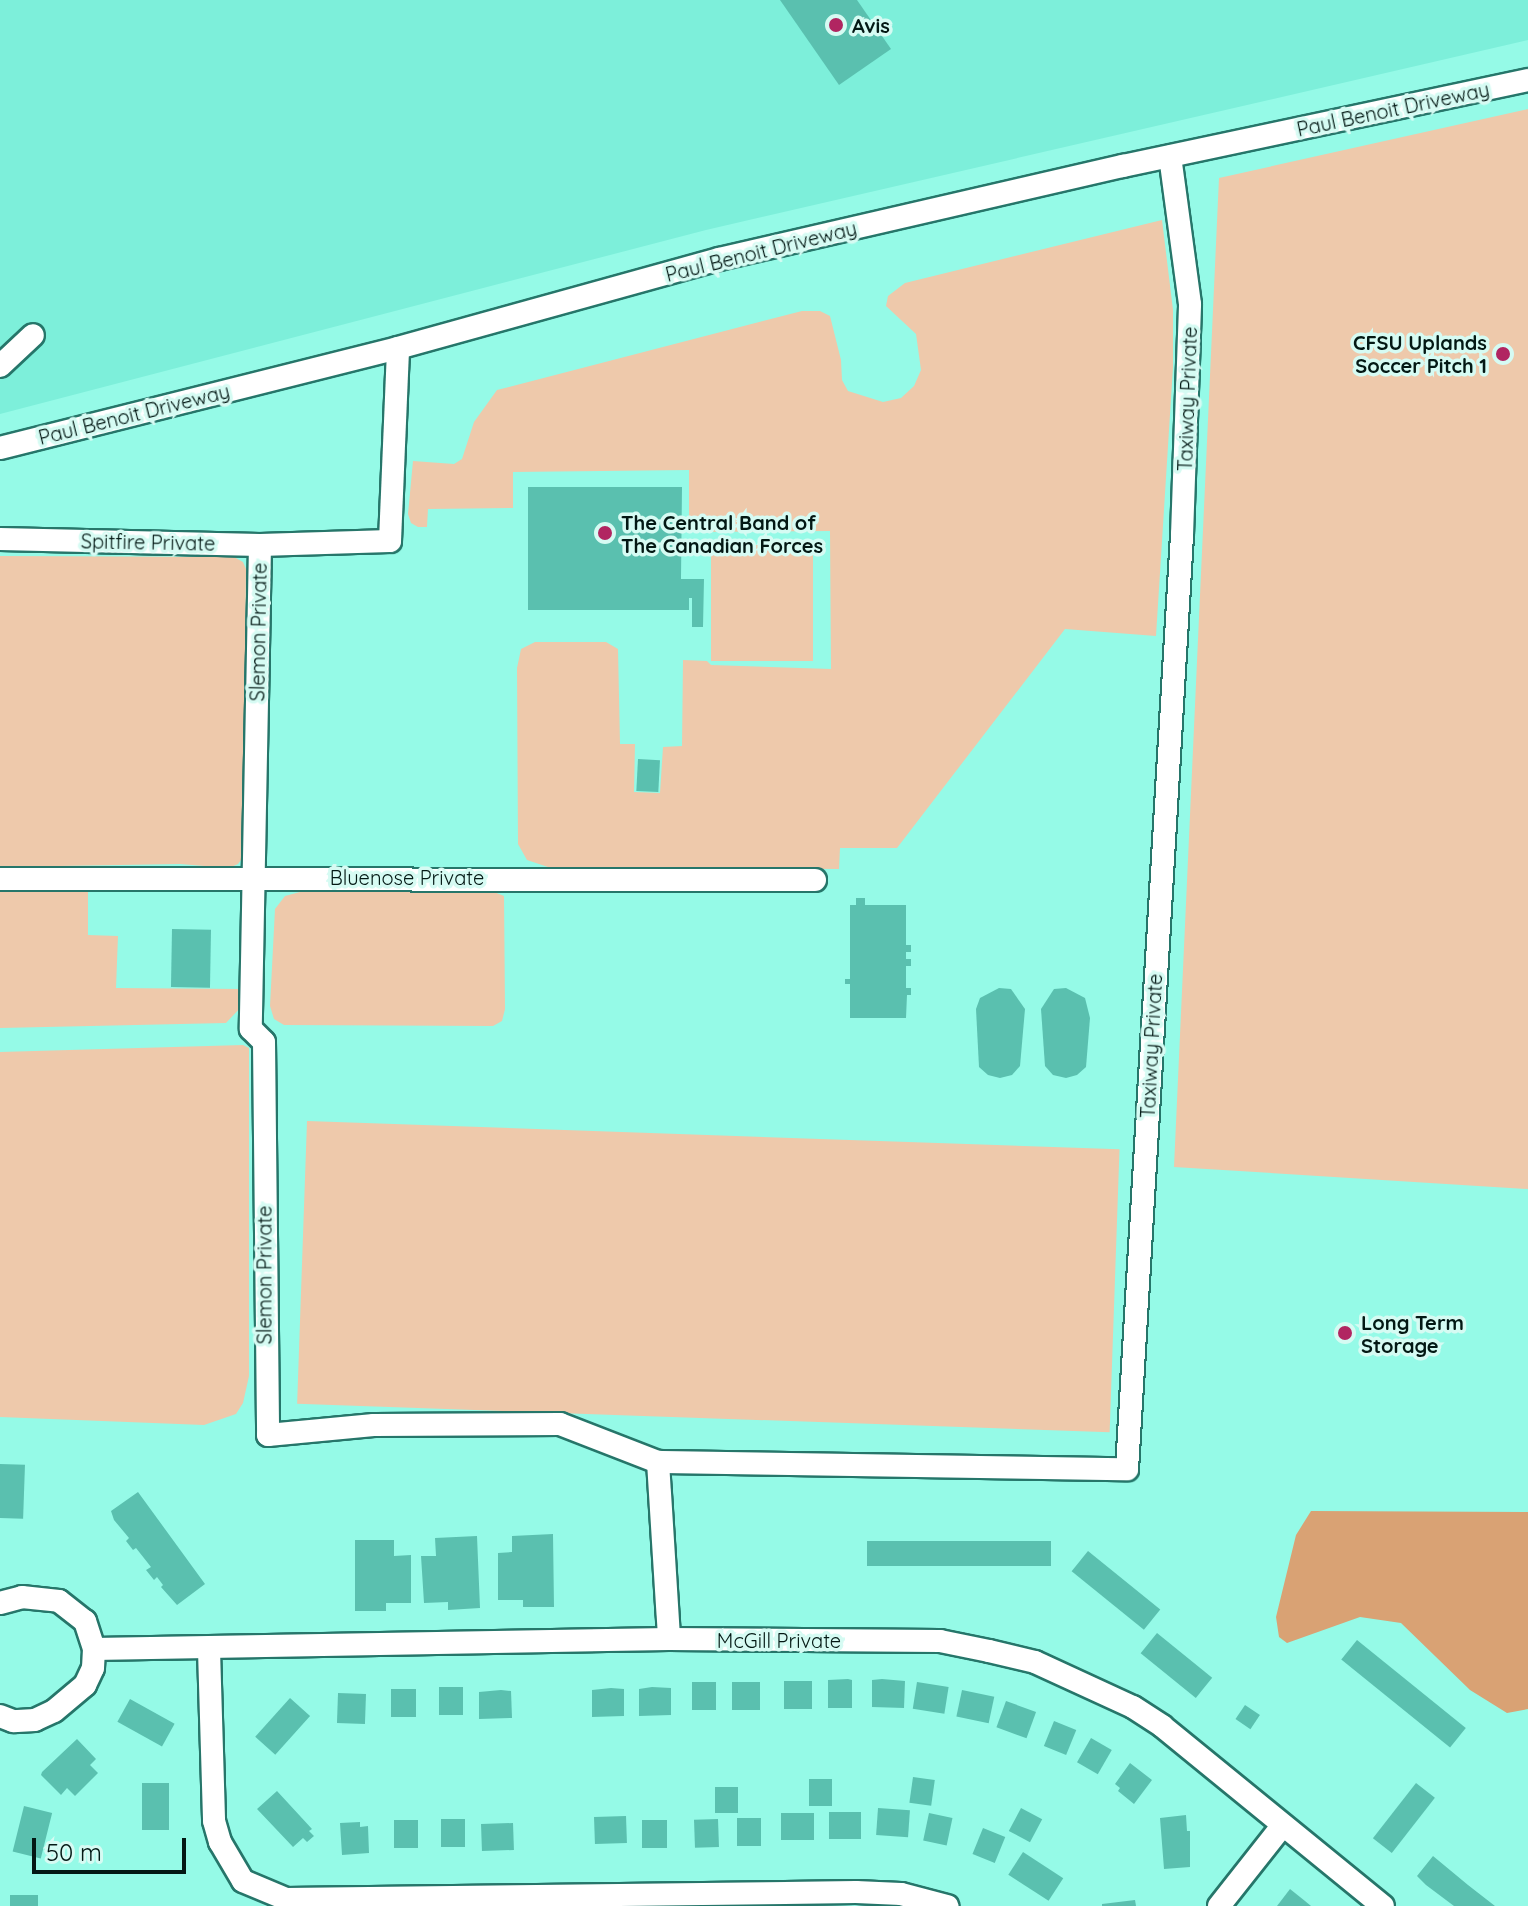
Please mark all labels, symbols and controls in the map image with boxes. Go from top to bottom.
place label: Avis [852,13,890,37]
marker: Avis [827,16,845,34]
street label: Paul Benoit Driveway [1294,77,1492,141]
street label: Paul Benoit Driveway [663,216,859,286]
street label: Taxiway Private [1172,326,1202,472]
place label: CFSU Uplands Soccer Pitch 1 [1353,330,1487,377]
marker: CFSU Uplands Soccer Pitch 1 [1494,345,1512,363]
street label: Paul Benoit Driveway [36,379,232,449]
place label: The Central Band of The Canadian Forces [621,510,823,557]
marker: The Central Band of The Canadian Forces [596,524,614,542]
street label: Spitfire Private [81,529,215,555]
street label: Slemon Private [245,562,271,702]
street label: Bluenose Private [330,865,484,889]
street label: Taxiway Private [1135,973,1167,1119]
street label: Slemon Private [252,1206,276,1344]
place label: Long Term Storage [1361,1310,1464,1357]
marker: Long Term Storage [1336,1324,1354,1342]
street label: McGill Private [717,1628,841,1652]
scale bar [36,1822,190,1872]
text: 50 m [46,1837,102,1867]

